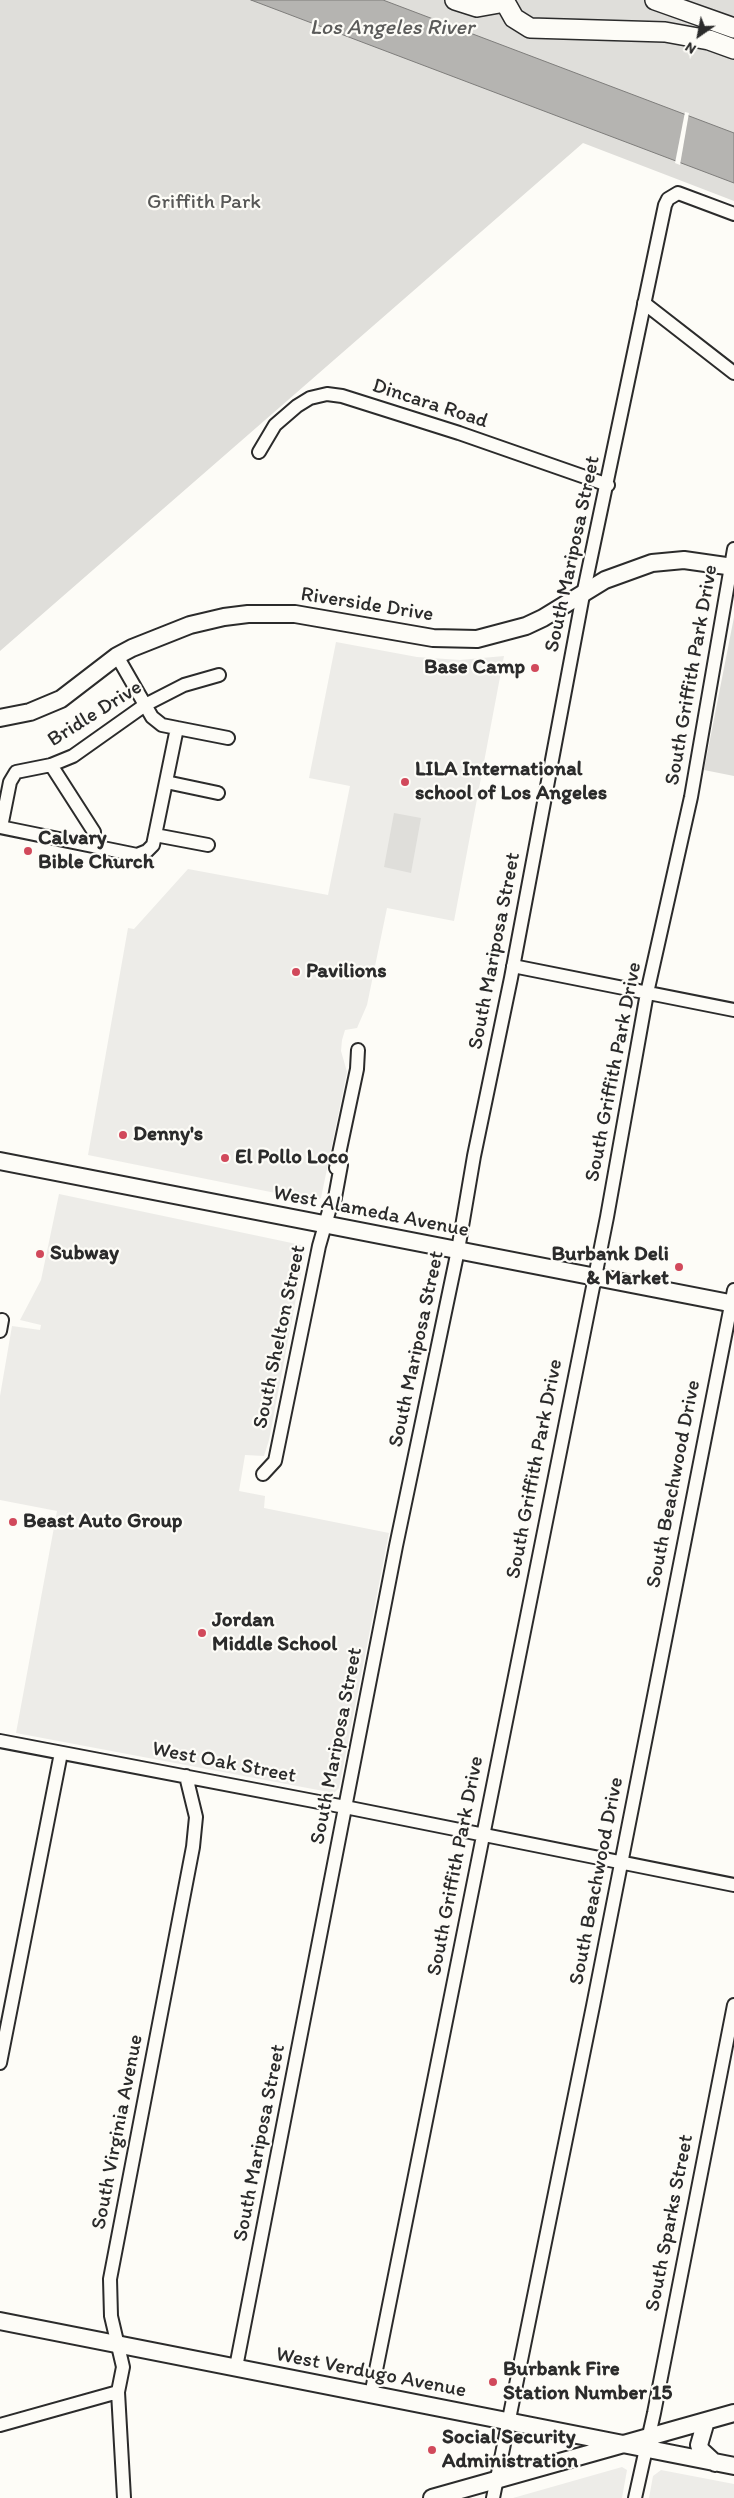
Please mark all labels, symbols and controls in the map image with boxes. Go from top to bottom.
north arrow [674,10,724,60]
water label: Los Angeles River [310,15,474,41]
text: N [682,38,699,58]
park label: Griffith Park [147,190,261,216]
street label: Dincara Road [369,373,491,435]
street label: South Mariposa Street [540,453,606,655]
street label: South Griffith Park Drive [660,563,724,787]
street label: Riverside Drive [299,582,435,628]
place label: Base Camp [424,655,525,681]
marker: Base Camp [529,662,541,674]
street label: Bridle Drive [43,675,147,753]
place label: LILA International school of Los Angeles [415,757,607,807]
marker: LILA International school of Los Angeles [399,776,411,788]
place label: Calvary Bible Church [38,826,154,876]
marker: Calvary Bible Church [22,845,34,857]
street label: South Mariposa Street [464,850,526,1052]
place label: Pavilions [306,959,387,985]
street label: South Griffith Park Drive [580,960,648,1184]
marker: Pavilions [290,966,302,978]
place label: Denny's [133,1122,203,1148]
marker: Denny's [117,1129,129,1141]
place label: El Pollo Loco [235,1145,349,1171]
marker: El Pollo Loco [219,1152,231,1164]
street label: West Alameda Avenue [271,1181,471,1243]
place label: Subway [50,1241,119,1267]
place label: Burbank Deli & Market [552,1242,669,1292]
street label: South Shelton Street [248,1243,312,1431]
marker: Subway [34,1248,46,1260]
street label: South Mariposa Street [384,1248,450,1450]
marker: Burbank Deli & Market [673,1261,685,1273]
street label: South Griffith Park Drive [501,1357,569,1581]
street label: South Beachwood Drive [641,1378,707,1590]
place label: Beast Auto Group [23,1509,182,1535]
marker: Beast Auto Group [7,1516,19,1528]
place label: Jordan Middle School [212,1608,337,1658]
marker: Jordan Middle School [196,1627,208,1639]
street label: South Mariposa Street [306,1645,368,1847]
street label: West Oak Street [150,1737,298,1789]
street label: South Griffith Park Drive [422,1754,490,1978]
street label: South Beachwood Drive [564,1775,630,1987]
street label: South Virginia Avenue [87,2032,149,2232]
street label: South Mariposa Street [229,2042,291,2244]
street label: South Sparks Street [640,2132,700,2314]
street label: West Verdugo Avenue [274,2342,468,2404]
place label: Burbank Fire Station Number 15 [503,2357,672,2407]
marker: Burbank Fire Station Number 15 [487,2376,499,2388]
place label: Social Security Administration [442,2425,578,2475]
marker: Social Security Administration [426,2444,438,2456]

